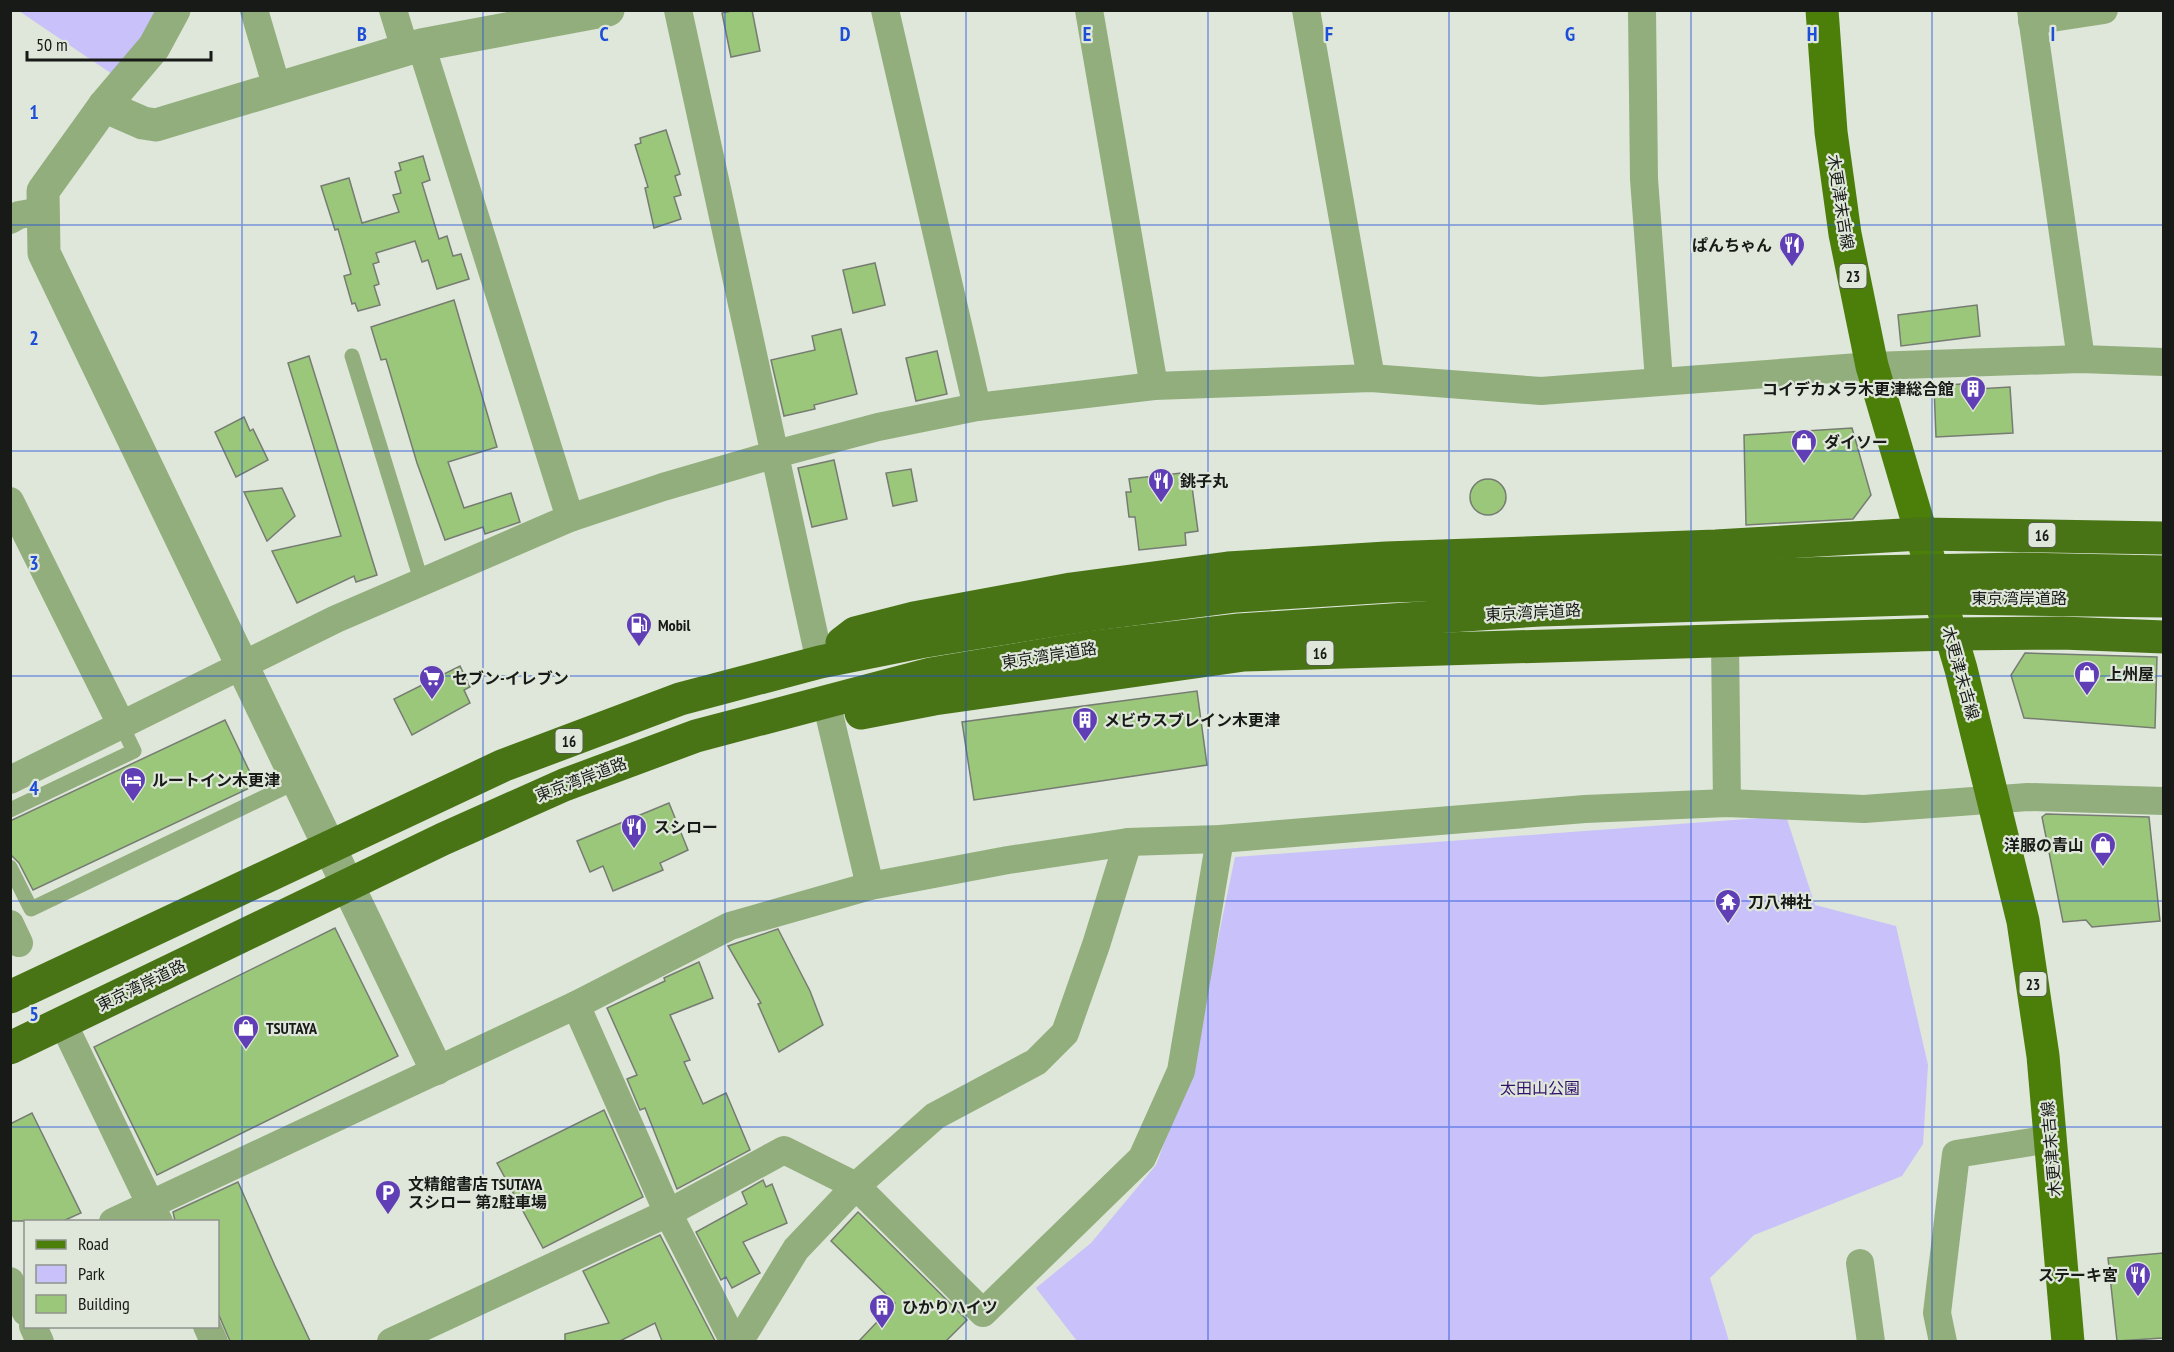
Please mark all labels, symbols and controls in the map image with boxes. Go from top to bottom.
text: B [357,21,367,47]
text: C [599,21,609,47]
text: D [840,21,851,47]
text: E [1083,21,1091,47]
text: F [1325,21,1333,47]
text: G [1565,21,1575,47]
text: H [1807,21,1817,47]
text: I [2051,21,2055,47]
scale bar [27,24,212,62]
text: 50 m [36,33,68,56]
text: 1 [29,99,39,125]
street label: 木更津末吉線 [1824,153,1858,251]
restaurant icon: ぱんちゃん [1777,230,1807,268]
place label: ぱんちゃん [1692,235,1772,255]
road number: 23 [1840,264,1866,288]
text: 2 [29,325,39,351]
building icon: コイデカメラ木更津総合館 [1958,374,1988,412]
place label: コイデカメラ木更津総合館 [1762,379,1954,399]
shop icon: ダイソー [1789,427,1819,465]
place label: ダイソー [1824,432,1888,452]
restaurant icon: 銚子丸 [1146,466,1176,504]
place label: 銚子丸 [1180,471,1228,491]
road number: 16 [2028,523,2056,547]
text: 3 [29,550,39,576]
street label: 東京湾岸道路 [1971,588,2067,608]
street label: 東京湾岸道路 [1485,600,1581,624]
fuel station icon: Mobil [624,610,654,648]
place label: Mobil [658,615,690,635]
street label: 木更津末吉線 [1938,624,1984,722]
street label: 東京湾岸道路 [1000,638,1098,672]
road number: 16 [1306,641,1334,665]
shop icon: 上州屋 [2072,659,2102,697]
supermarket icon: セブン-イレブン [417,663,447,701]
place label: 上州屋 [2106,664,2154,684]
place label: セブン-イレブン [452,668,569,688]
building icon: メビウスブレイン木更津 [1070,705,1100,743]
place label: メビウスブレイン木更津 [1104,710,1280,730]
road number: 16 [556,729,582,753]
street label: 東京湾岸道路 [533,752,629,806]
hotel icon: ルートイン木更津 [118,765,148,803]
place label: ルートイン木更津 [152,770,280,790]
text: 4 [29,775,39,801]
restaurant icon: スシロー [619,812,649,850]
place label: スシロー [654,817,718,837]
shop icon: 洋服の青山 [2088,830,2118,868]
place label: 洋服の青山 [2004,835,2084,855]
temple icon: 刀八神社 [1713,887,1743,925]
place label: 刀八神社 [1748,892,1812,912]
street label: 東京湾岸道路 [93,955,189,1015]
road number: 23 [2020,972,2046,996]
text: 5 [29,1001,39,1027]
shop icon: TSUTAYA [231,1013,261,1051]
place label: TSUTAYA [266,1018,318,1038]
park label: 太田山公園 [1500,1078,1580,1098]
street label: 木更津末吉線 [2037,1100,2065,1198]
place label: 文精館書店 TSUTAYA スシロー 第2駐車場 [408,1174,547,1212]
parking icon: 文精館書店 TSUTAYA スシロー 第2駐車場 [373,1178,403,1216]
legend [24,1220,219,1328]
text: Road [78,1232,109,1255]
restaurant icon: ステーキ宮 [2123,1260,2153,1298]
text: Park [78,1262,105,1285]
place label: ステーキ宮 [2038,1265,2118,1285]
text: Building [78,1292,130,1315]
building icon: ひかりハイツ [867,1292,897,1330]
place label: ひかりハイツ [902,1297,998,1317]

